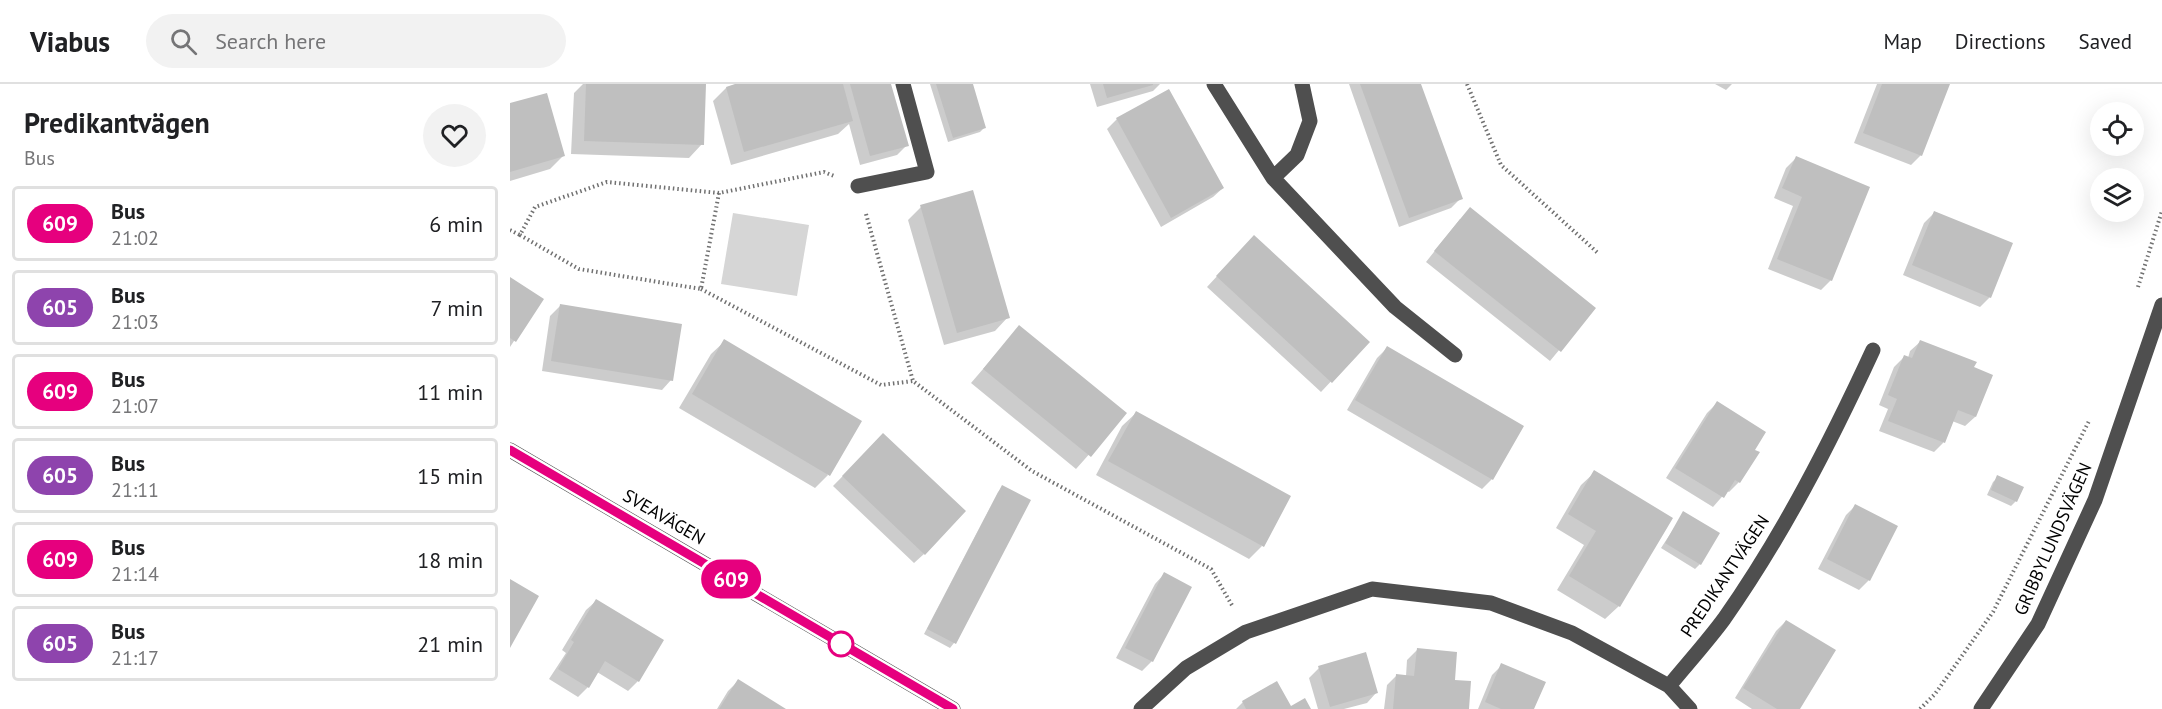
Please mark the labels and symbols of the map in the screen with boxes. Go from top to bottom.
street label: GRIBBYLUNDSVÄGEN [2009,459,2097,619]
street label: SVEAVÄGEN [619,484,710,549]
street label: PREDIKANTVÄGEN [1675,510,1774,641]
line badge: 609 [696,560,766,598]
unlabelled marker [828,631,854,657]

